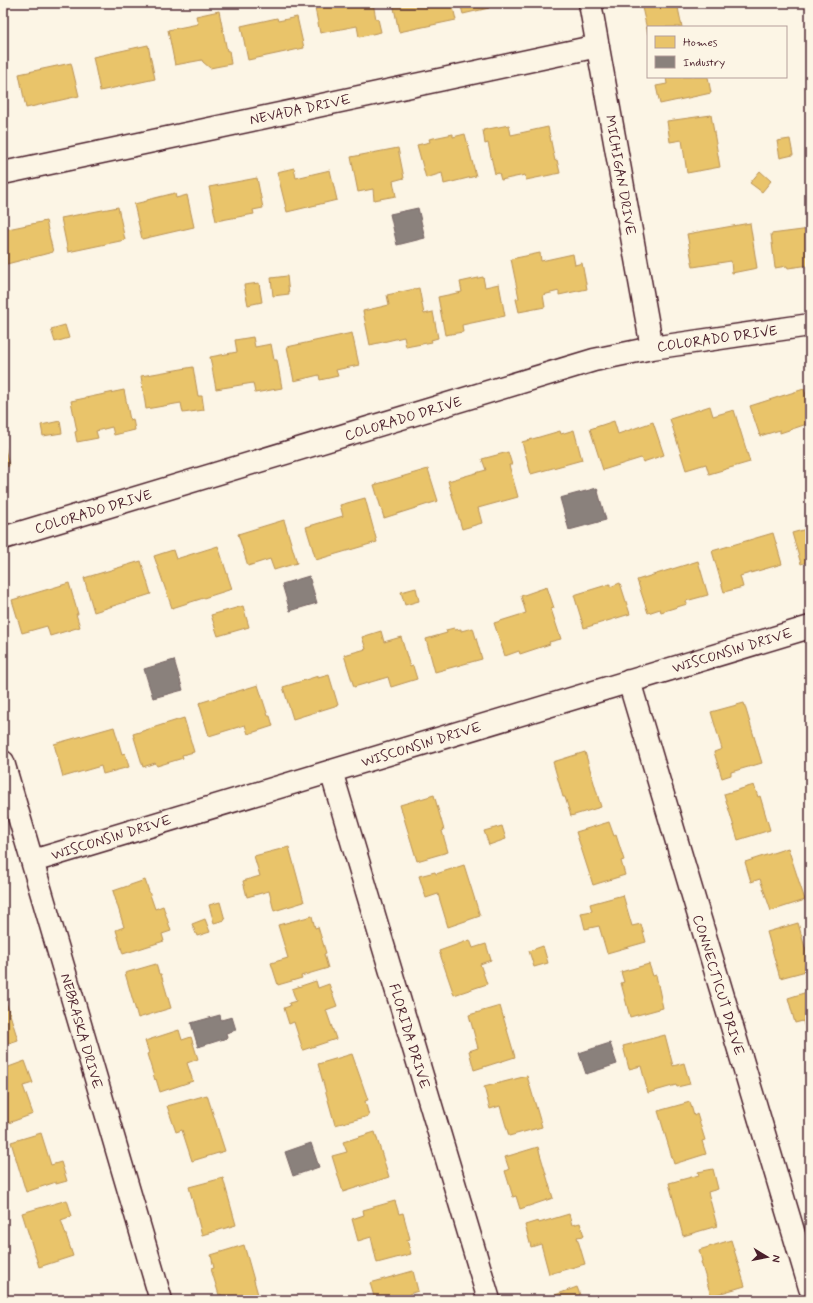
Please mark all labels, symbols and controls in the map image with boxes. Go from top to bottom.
legend [647,26,787,78]
text: Homes [683,35,718,51]
text: Industry [683,55,725,71]
street label: NEVADA DRIVE [248,90,352,129]
street label: MICHIGAN DRIVE [601,114,639,237]
street label: COLORADO DRIVE [656,322,778,356]
street label: COLORADO DRIVE [343,393,464,445]
street label: COLORADO DRIVE [33,486,154,538]
street label: WISCONSIN DRIVE [670,624,794,678]
street label: WISCONSIN DRIVE [359,718,483,772]
street label: WISCONSIN DRIVE [49,811,173,865]
street label: CONNECTICUT DRIVE [688,913,748,1058]
street label: NEBRASKA DRIVE [56,972,106,1091]
street label: FLORIDA DRIVE [384,981,434,1091]
north arrow [747,1237,787,1277]
text: N [768,1254,783,1263]

